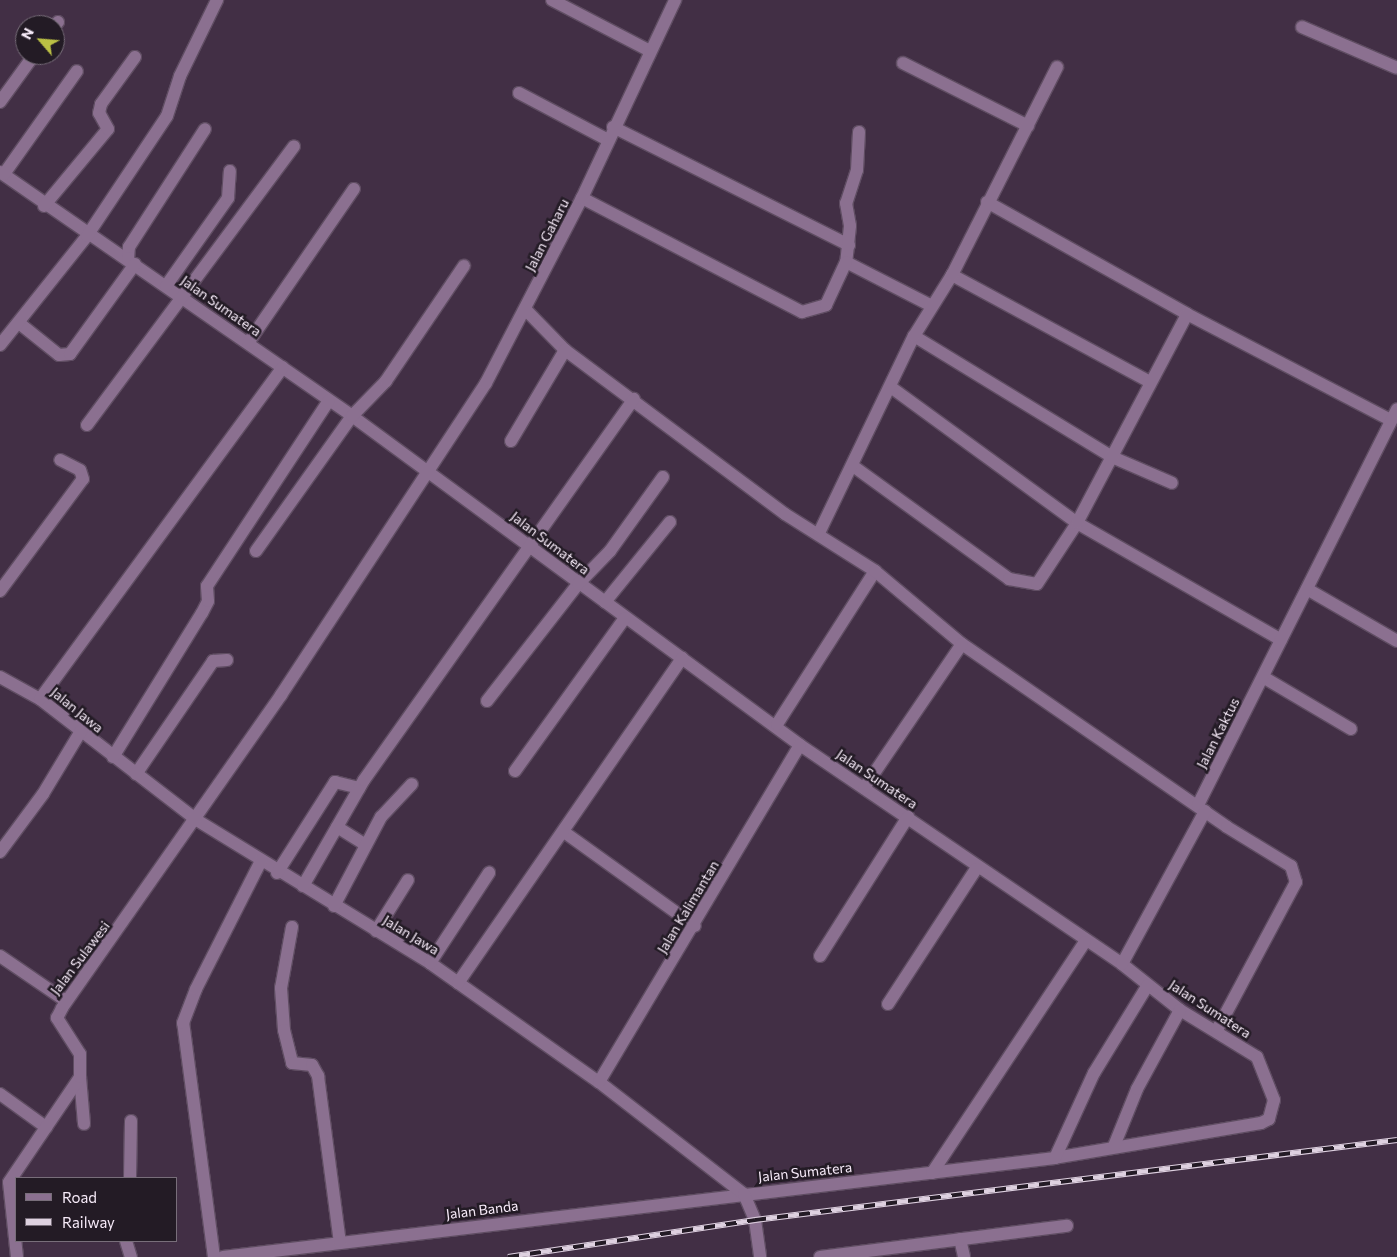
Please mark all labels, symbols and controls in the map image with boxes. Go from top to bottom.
north arrow [15,15,65,65]
text: N [17,25,37,42]
street label: Jalan Gaharu [522,196,572,274]
street label: Jalan Sumatera [178,272,264,340]
street label: Jalan Sumatera [507,508,593,578]
street label: Jalan Jawa [47,684,107,736]
street label: Jalan Kaktus [1193,695,1243,771]
street label: Jalan Sumatera [833,746,921,812]
street label: Jalan Kalimantan [654,857,722,957]
street label: Jalan Jawa [380,912,442,958]
street label: Jalan Sulawesi [47,918,113,998]
street label: Jalan Sumatera [1166,976,1254,1042]
street label: Jalan Sumatera [757,1159,853,1185]
legend [15,1177,178,1242]
text: Road [62,1188,97,1206]
street label: Jalan Banda [445,1197,519,1223]
text: Railway [62,1213,115,1231]

